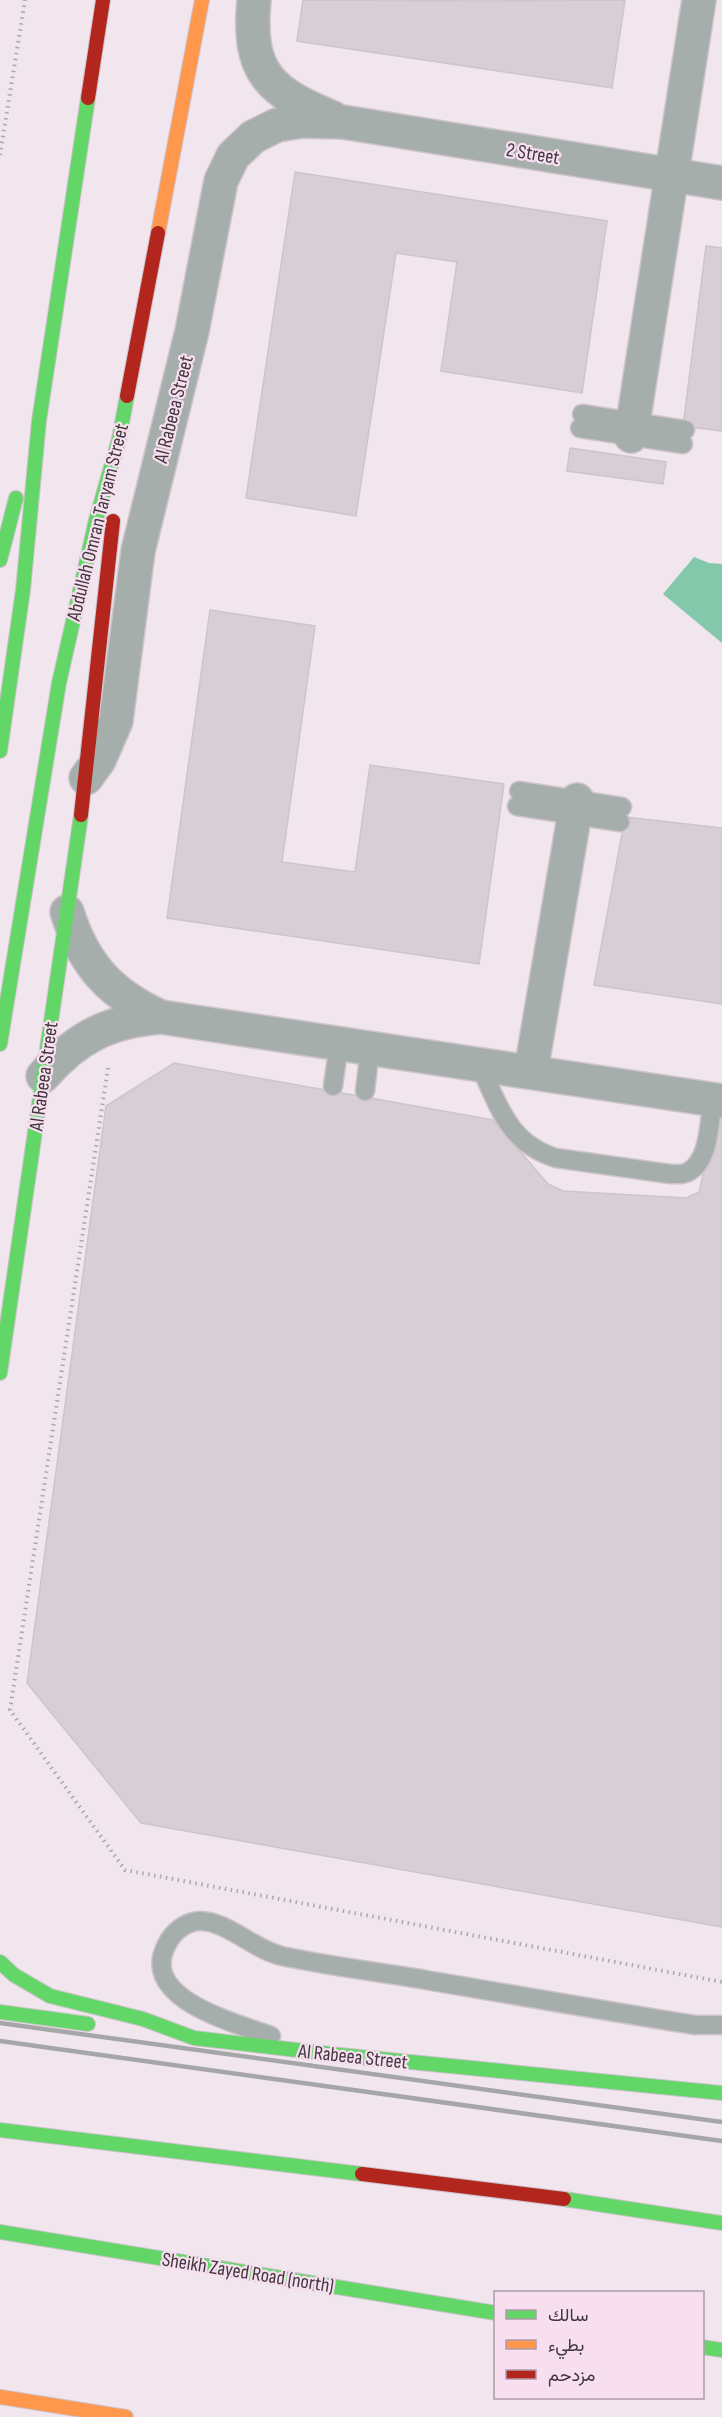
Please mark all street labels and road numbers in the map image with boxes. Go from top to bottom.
street label: 2 Street [504,138,561,170]
street label: Al Rabeea Street [149,353,199,466]
street label: Abdullah Omran Taryam Street [62,421,134,624]
street label: Al Rabeea Street [24,1020,64,1133]
street label: Al Rabeea Street [296,2039,409,2075]
street label: Sheikh Zayed Road (north) [160,2248,335,2298]

